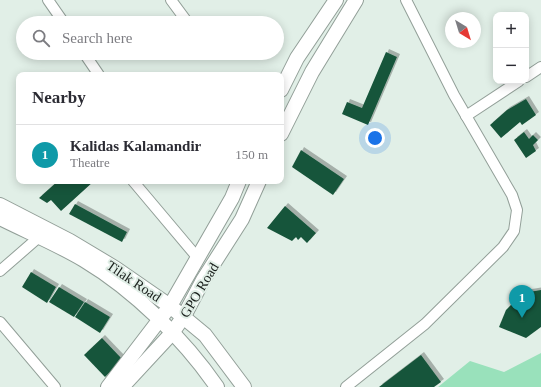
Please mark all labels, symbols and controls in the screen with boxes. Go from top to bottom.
north arrow [445,12,481,48]
map controls [493,12,529,84]
button: + [493,12,529,48]
search box [16,16,284,60]
icon: search [30,27,52,49]
text: Search here [62,30,132,46]
button: − [493,48,529,84]
text: Nearby [32,88,86,107]
your location [365,128,385,148]
text: Kalidas Kalamandir [70,138,201,154]
text: 1 [42,147,48,162]
text: 150 m [235,147,268,162]
text: Theatre [70,155,110,170]
street label: Tilak Road [104,258,164,305]
street label: GPO Road [177,260,222,320]
pin: 1 [509,285,535,318]

